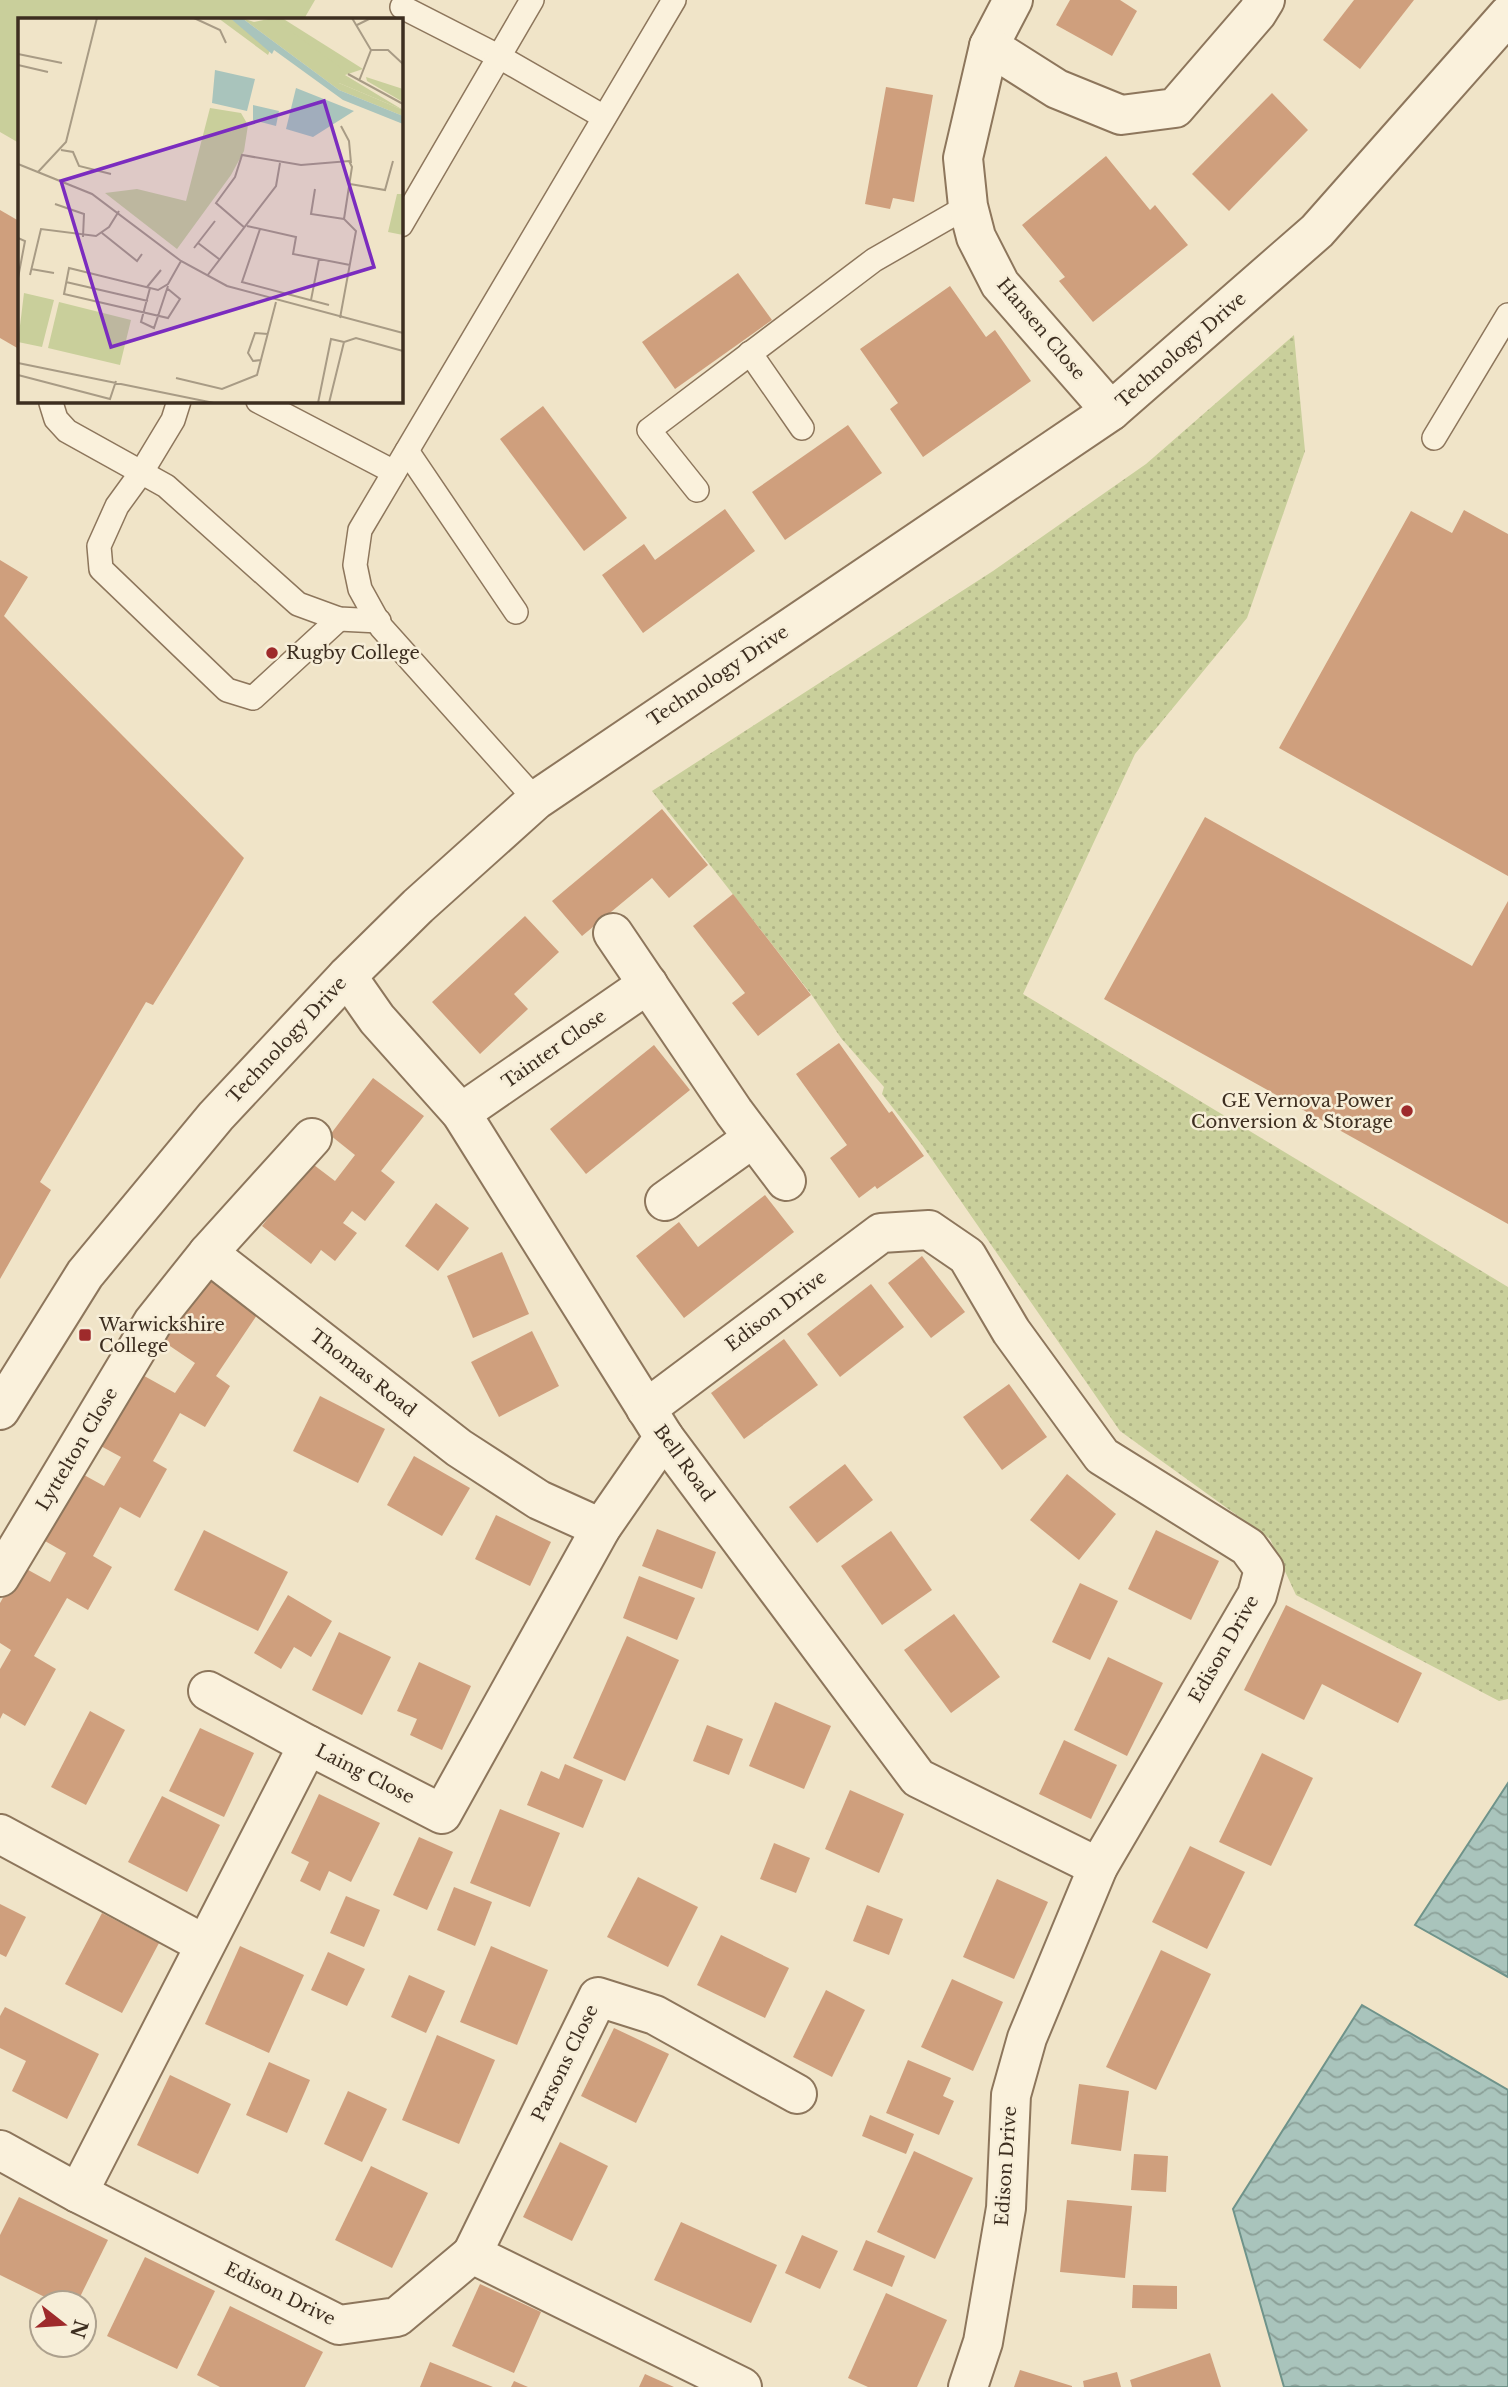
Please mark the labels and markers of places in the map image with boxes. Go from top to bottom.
place label: Rugby College [286,642,420,664]
marker: Rugby College [264,645,280,661]
place label: GE Vernova Power Conversion & Storage [1191,1090,1393,1133]
marker: GE Vernova Power Conversion & Storage [1399,1103,1415,1119]
place label: Warwickshire College [98,1314,225,1357]
marker: Warwickshire College [77,1327,93,1343]

